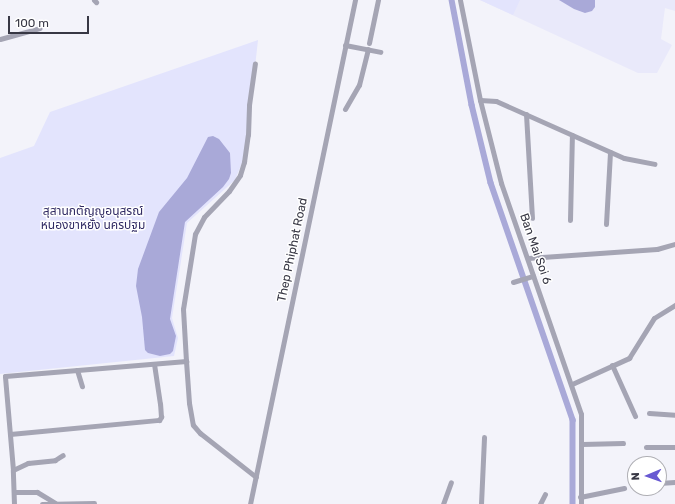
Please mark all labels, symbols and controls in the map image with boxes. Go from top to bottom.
scale bar [10,8,91,34]
text: 100 m [15,16,49,30]
street label: Thep Phiphat Road [275,197,311,303]
park label: สุสานกตัญญูอนุสรณ์ หนองขาหยั่ง นครปฐม [41,205,145,233]
street label: Ban Mai Soi 6 [516,212,554,286]
north arrow [627,456,667,496]
text: N [629,472,642,481]

